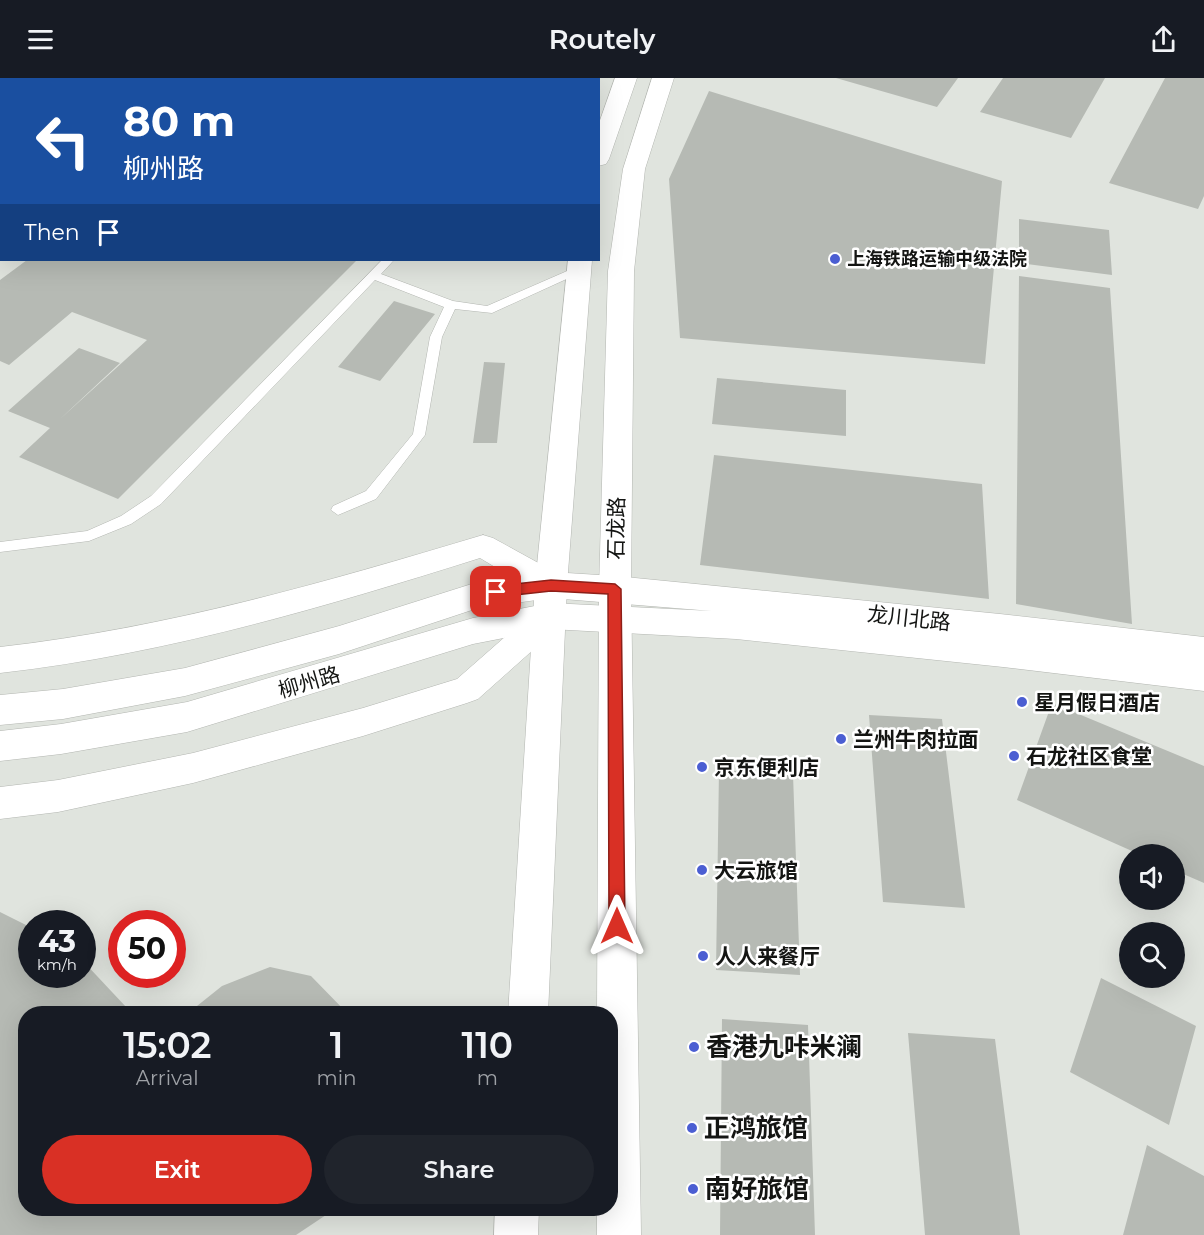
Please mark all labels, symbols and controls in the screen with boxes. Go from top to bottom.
icon: menu [24,23,57,56]
text: Routely [549,23,655,56]
icon: share [1147,23,1180,56]
text: 80 m [123,95,235,147]
icon: left [24,102,102,180]
text: 柳州路 [123,152,204,185]
icon: arrive [92,216,125,249]
text: Then [24,219,80,246]
place label: 上海铁路运输中级法院 [847,248,1027,270]
marker: 上海铁路运输中级法院 [828,252,842,266]
street label: 石龙路 [603,496,629,560]
pin [470,566,521,617]
icon: arrive [479,575,512,608]
street label: 龙川北路 [866,601,952,635]
street label: 柳州路 [275,661,343,703]
place label: 星月假日酒店 [1034,690,1160,715]
marker: 星月假日酒店 [1015,695,1029,709]
place label: 兰州牛肉拉面 [853,727,979,752]
marker: 兰州牛肉拉面 [834,732,848,746]
place label: 石龙社区食堂 [1026,744,1152,769]
marker: 石龙社区食堂 [1007,749,1021,763]
place label: 京东便利店 [714,755,819,780]
marker: 京东便利店 [695,760,709,774]
map controls [1119,844,1185,988]
button: sound [1119,844,1185,910]
place label: 大云旅馆 [714,858,798,883]
marker: 大云旅馆 [695,863,709,877]
position arrow [585,894,649,958]
speed limit sign: 50 [108,910,186,988]
button: search [1119,922,1185,988]
text: 43 [38,923,76,960]
place label: 人人来餐厅 [715,944,820,969]
marker: 人人来餐厅 [696,949,710,963]
text: km/h [37,955,77,974]
text: 15:02 [123,1023,212,1067]
text: 1 [330,1023,343,1067]
text: 110 [461,1023,513,1067]
place label: 香港九咔米澜 [706,1031,862,1063]
marker: 香港九咔米澜 [687,1040,701,1054]
text: Arrival [136,1066,199,1090]
text: min [316,1066,357,1090]
text: m [477,1066,498,1090]
place label: 正鸿旅馆 [704,1112,808,1144]
marker: 正鸿旅馆 [685,1121,699,1135]
button: Exit [42,1135,312,1204]
button: Share [324,1135,594,1204]
place label: 南好旅馆 [705,1173,809,1205]
marker: 南好旅馆 [686,1182,700,1196]

